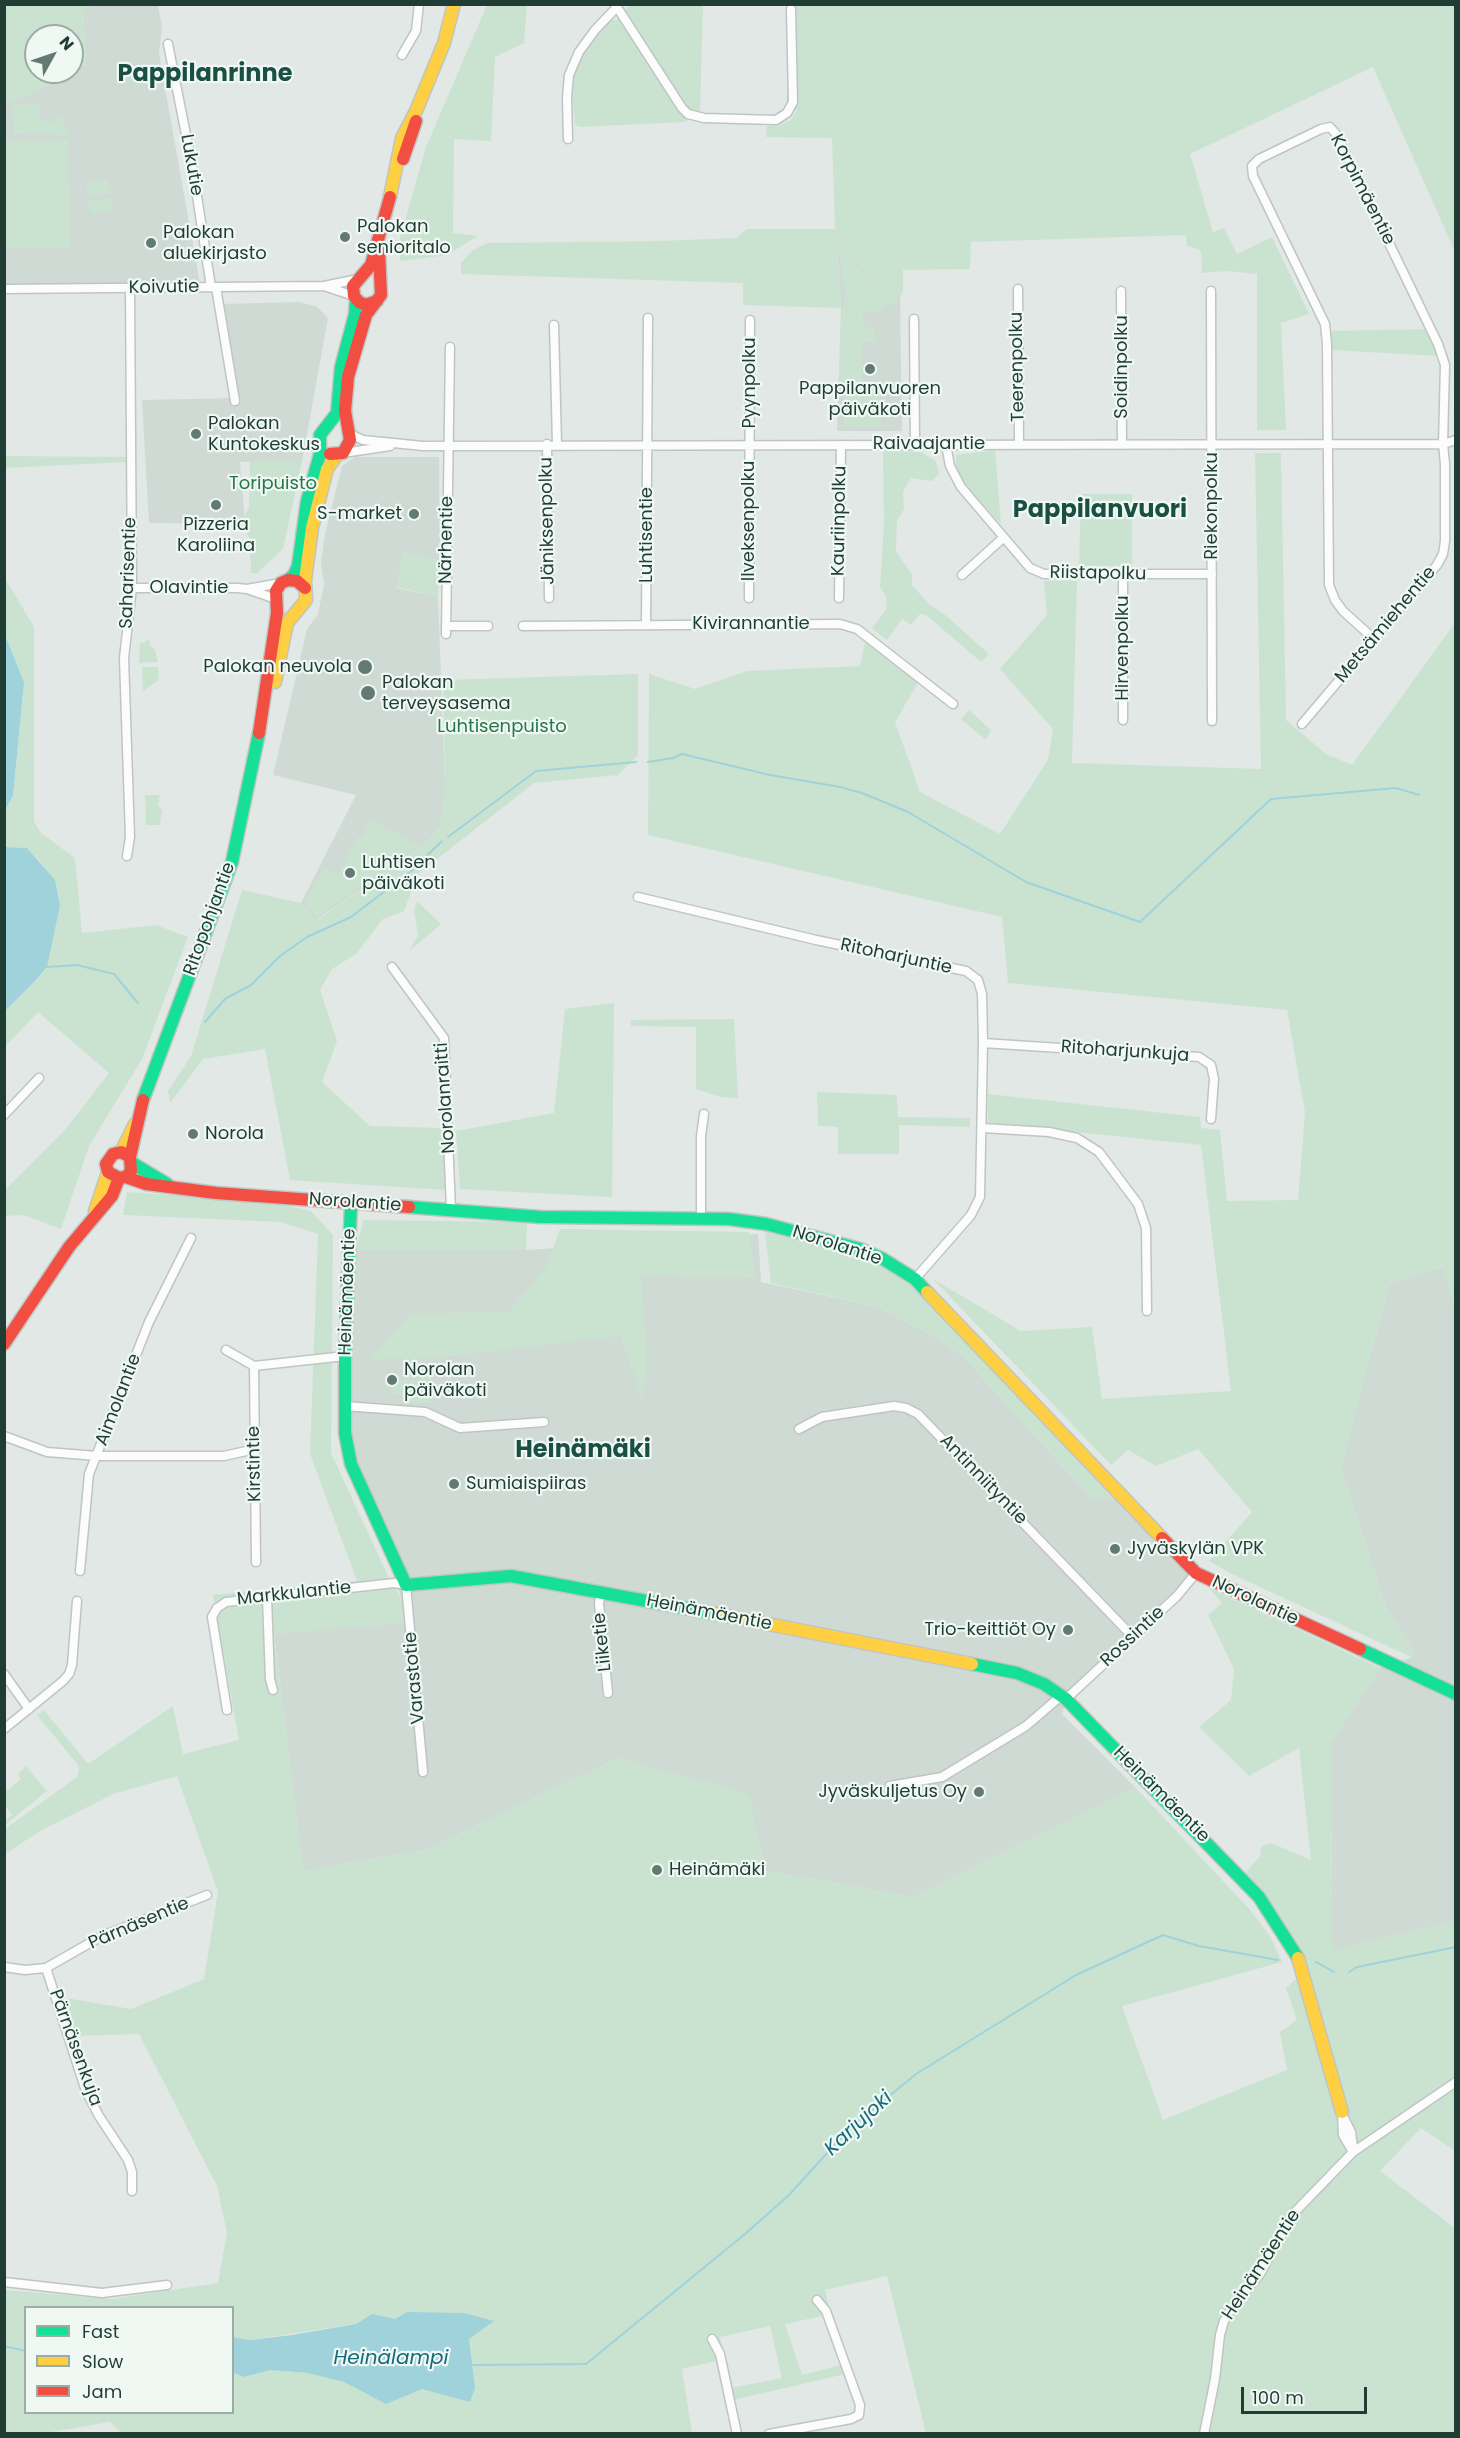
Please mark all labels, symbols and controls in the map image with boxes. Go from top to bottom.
north arrow [24,24,84,84]
text: N [54,31,79,55]
district label: Pappilanrinne [118,61,292,89]
street label: Korpimäentie [1325,131,1399,249]
street label: Lukutie [175,132,207,198]
place label: Palokan senioritalo [357,216,451,258]
place label: Palokan aluekirjasto [163,222,267,264]
marker: Palokan senioritalo [338,230,352,244]
marker: Palokan aluekirjasto [144,236,158,250]
street label: Koivutie [129,277,199,299]
street label: Teerenpolku [1006,312,1030,422]
street label: Soidinpolku [1111,315,1133,419]
street label: Pyynpolku [739,337,761,429]
marker: Pappilanvuoren päiväkoti [863,362,877,376]
place label: Pappilanvuoren päiväkoti [799,378,941,420]
place label: Palokan Kuntokeskus [208,413,320,456]
marker: Palokan Kuntokeskus [189,427,203,441]
street label: Raivaajantie [873,433,985,455]
street label: Riekonpolku [1201,452,1223,560]
street label: Jäniksenpolku [536,457,560,585]
street label: Ilveksenpolku [738,461,760,581]
street label: Kauriinpolku [828,466,852,576]
park label: Toripuisto [229,473,317,495]
street label: Luhtisentie [636,487,658,583]
street label: Närhentie [435,496,459,584]
district label: Pappilanvuori [1013,497,1187,525]
marker: Pizzeria Karoliina [209,498,223,512]
place label: S-market [317,503,402,525]
marker: S-market [407,507,421,521]
place label: Pizzeria Karoliina [177,514,255,556]
street label: Saharisentie [116,517,142,629]
street label: Riistapolku [1049,562,1147,586]
street label: Metsämiehentie [1331,562,1441,688]
street label: Olavintie [150,577,228,599]
street label: Hirvenpolku [1112,595,1134,701]
street label: Kivirannantie [692,613,810,635]
place label: Palokan neuvola [203,656,352,678]
marker: Palokan neuvola [356,658,374,676]
place label: Palokan terveysasema [382,672,511,714]
marker: Palokan terveysasema [359,684,377,702]
park label: Luhtisenpuisto [437,716,567,738]
place label: Luhtisen päiväkoti [362,852,445,894]
street label: Ritopohjantie [180,859,240,979]
marker: Luhtisen päiväkoti [343,866,357,880]
street label: Ritoharjuntie [838,935,954,979]
street label: Ritoharjunkuja [1060,1037,1190,1067]
street label: Norolanraitti [431,1042,461,1154]
place label: Norola [205,1123,264,1145]
marker: Norola [186,1127,200,1141]
street label: Norolantie [308,1189,402,1217]
street label: Norolantie [790,1221,884,1271]
street label: Heinämäentie [335,1228,361,1356]
street label: Aimolantie [92,1351,146,1449]
place label: Norolan päiväkoti [404,1359,487,1402]
marker: Norolan päiväkoti [385,1373,399,1387]
street label: Kirstintie [244,1426,266,1502]
street label: Antinniityntie [935,1430,1031,1530]
district label: Heinämäki [515,1437,651,1465]
place label: Sumiaispiiras [466,1473,586,1495]
marker: Sumiaispiiras [447,1477,461,1491]
place label: Jyväskylän VPK [1127,1538,1264,1560]
marker: Jyväskylän VPK [1108,1542,1122,1556]
street label: Norolantie [1208,1572,1302,1630]
street label: Markkulantie [236,1577,352,1611]
street label: Heinämäentie [644,1590,774,1636]
street label: Rossintie [1097,1602,1169,1672]
street label: Liiketie [589,1611,617,1673]
place label: Trio-keittiöt Oy [924,1619,1056,1641]
marker: Trio-keittiöt Oy [1061,1623,1075,1637]
street label: Varastotie [400,1631,430,1725]
street label: Heinämäentie [1108,1742,1214,1848]
place label: Jyväskuljetus Oy [818,1781,967,1803]
marker: Jyväskuljetus Oy [972,1785,986,1799]
place label: Heinämäki [669,1859,765,1881]
marker: Heinämäki [650,1863,664,1877]
street label: Pärnäsentie [85,1893,193,1955]
street label: Pärnäsenkuja [44,1987,106,2109]
water label: Karjujoki [820,2087,898,2161]
street label: Heinämäentie [1218,2206,1306,2324]
legend [24,2306,234,2414]
text: Fast [82,2319,119,2344]
water label: Heinälampi [334,2347,448,2371]
text: Slow [82,2349,123,2374]
scale bar [1244,2375,1370,2413]
text: Jam [82,2379,122,2404]
text: 100 m [1252,2385,1304,2410]

